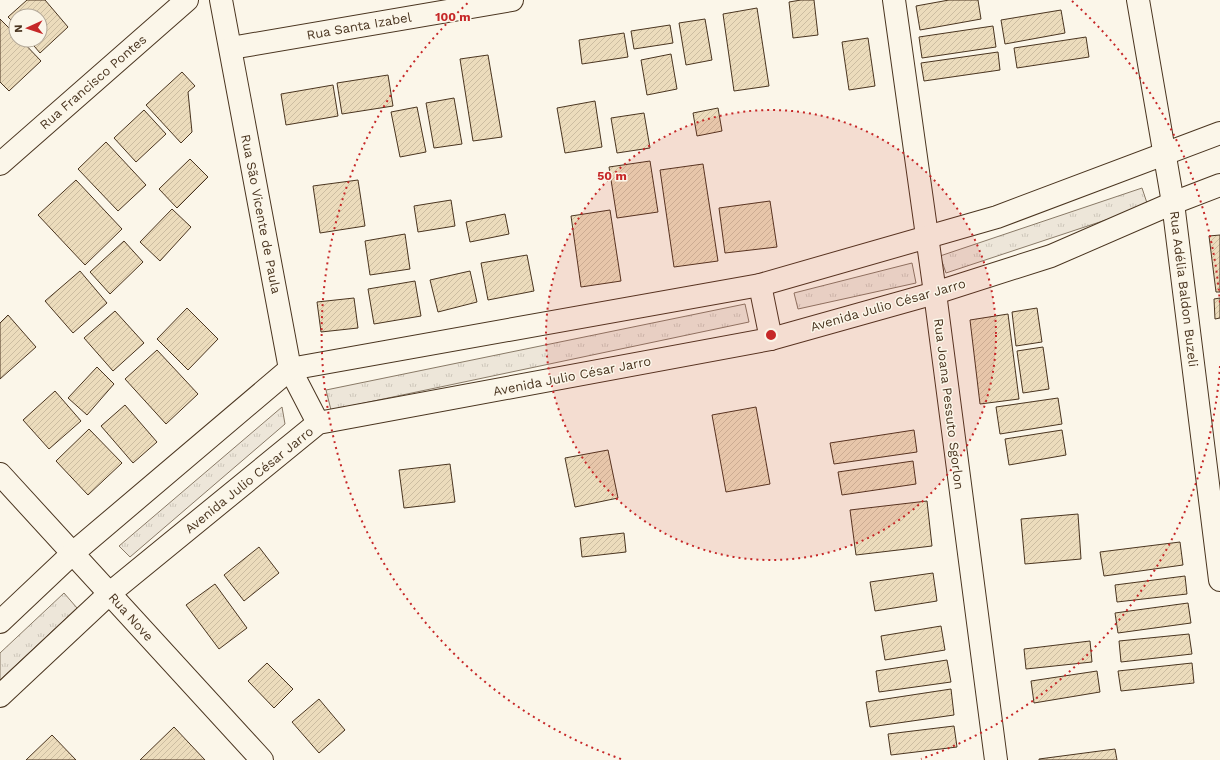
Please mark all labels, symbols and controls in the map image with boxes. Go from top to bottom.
north arrow [8,8,48,48]
street label: Rua Santa Izabel [305,9,413,43]
text: 100 m [435,10,471,24]
text: N [12,24,25,33]
street label: Rua Francisco Pontes [37,31,150,132]
street label: Rua São Vicente de Paula [238,133,284,296]
text: 50 m [597,169,627,183]
street label: Rua Adélia Baldon Buzeli [1167,210,1201,368]
street label: Avenida Julio César Jarro [809,276,967,334]
street label: Rua Joana Pessuto Sgorlon [931,317,967,491]
centre of rings [764,328,778,342]
street label: Avenida Julio César Jarro [492,353,652,399]
street label: Avenida Julio César Jarro [182,424,316,536]
street label: Rua Nove [106,590,156,644]

